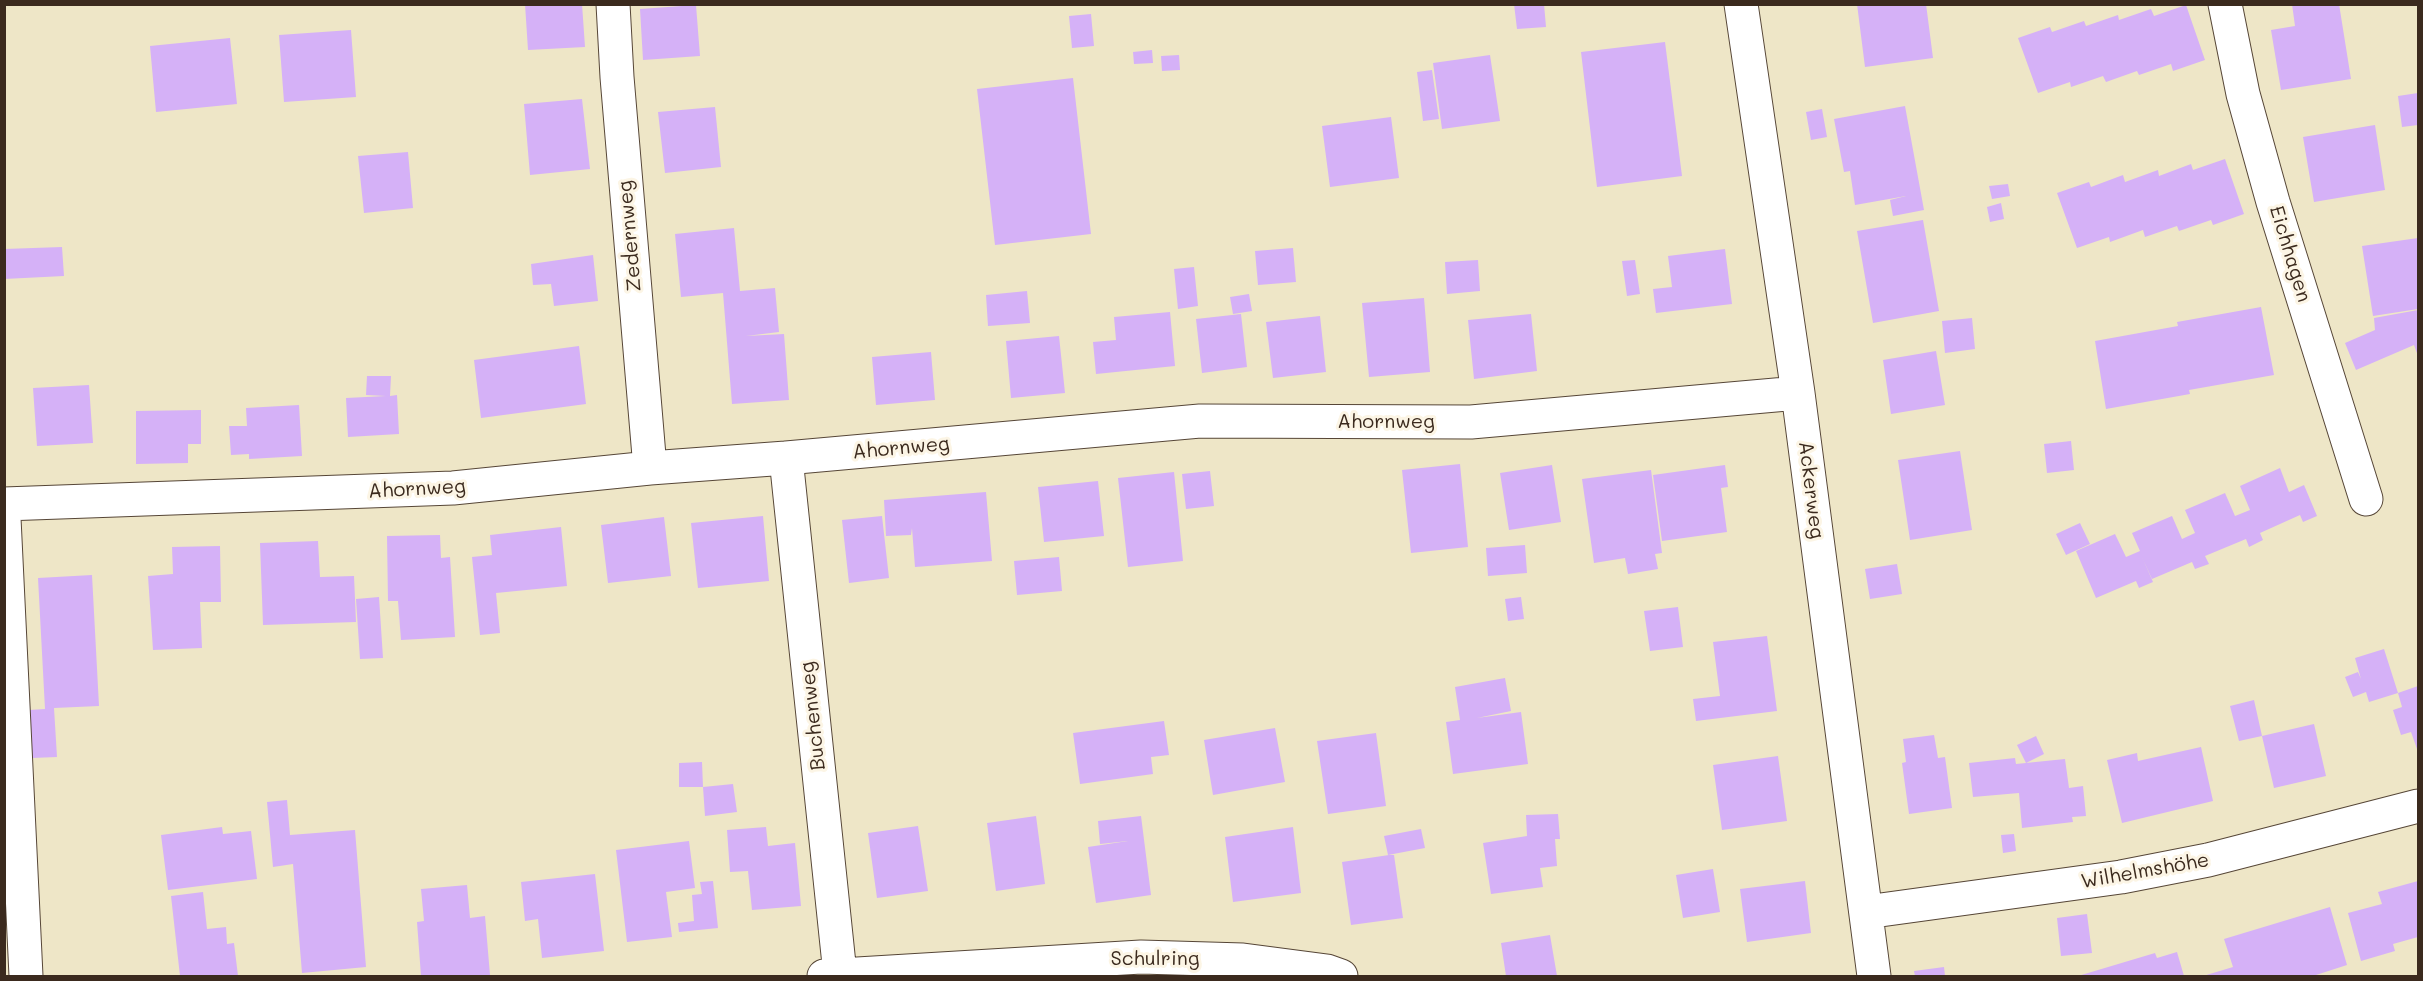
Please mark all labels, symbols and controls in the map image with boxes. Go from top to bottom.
street label: Zedernweg [613,179,647,293]
street label: Eichhagen [2264,203,2316,305]
street label: Ahornweg [1337,410,1435,434]
street label: Ahornweg [851,432,951,464]
street label: Ackerweg [1793,440,1829,540]
street label: Ahornweg [368,474,466,504]
street label: Buchenweg [795,660,831,772]
street label: Wilhelmshöhe [2079,848,2211,894]
street label: Schulring [1110,947,1200,971]

